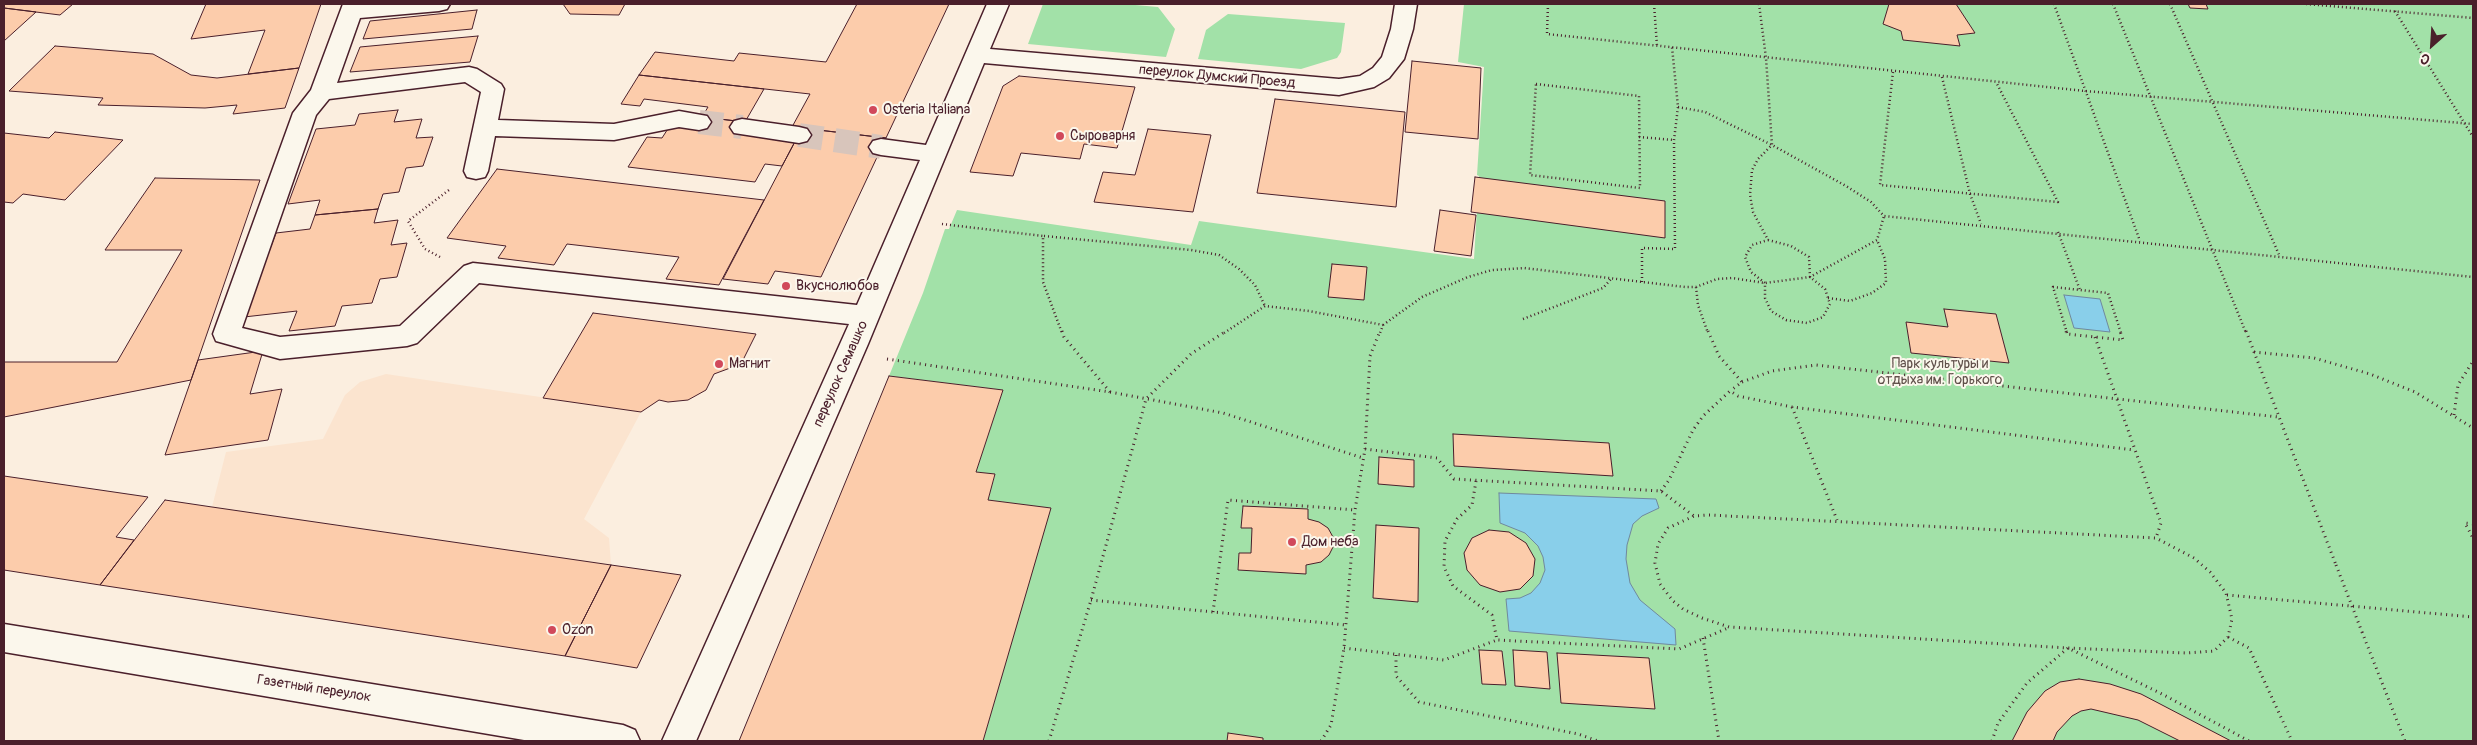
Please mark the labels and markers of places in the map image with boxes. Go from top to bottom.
place label: Osteria Italiana [883,102,970,118]
marker: Osteria Italiana [867,104,879,116]
place label: Cыроварня [1070,128,1135,144]
marker: Cыроварня [1054,130,1066,142]
place label: Вкуснолюбов [796,278,879,294]
marker: Вкуснолюбов [780,280,792,292]
place label: Магнит [729,356,771,372]
marker: Магнит [713,358,725,370]
place label: Дом неба [1302,534,1359,550]
marker: Дом неба [1286,536,1298,548]
place label: Ozon [562,622,593,638]
marker: Ozon [546,624,558,636]

